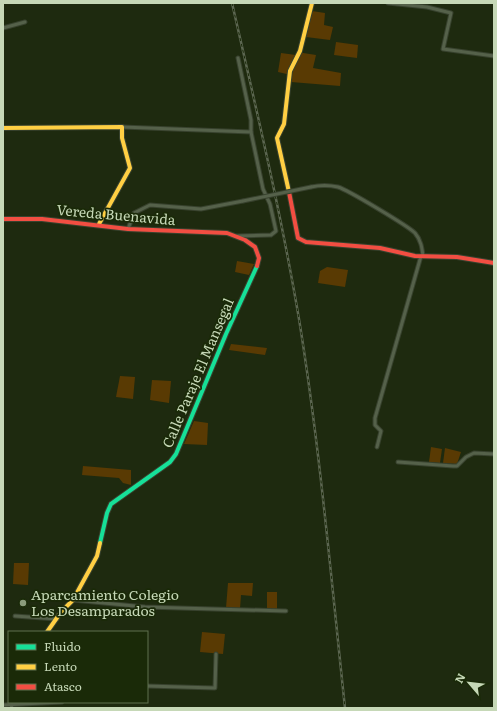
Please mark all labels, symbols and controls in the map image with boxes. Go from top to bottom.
street label: Vereda Buenavida [56,199,177,229]
street label: Calle Paraje El Mansegal [156,294,238,451]
place label: Aparcamiento Colegio Los Desamparados [31,584,179,620]
marker: Aparcamiento Colegio Los Desamparados [18,598,28,608]
legend [8,631,148,703]
text: Fluido [44,637,81,655]
text: Lento [44,657,77,675]
north arrow [449,663,489,703]
text: N [450,670,469,686]
text: Atasco [44,677,82,695]

